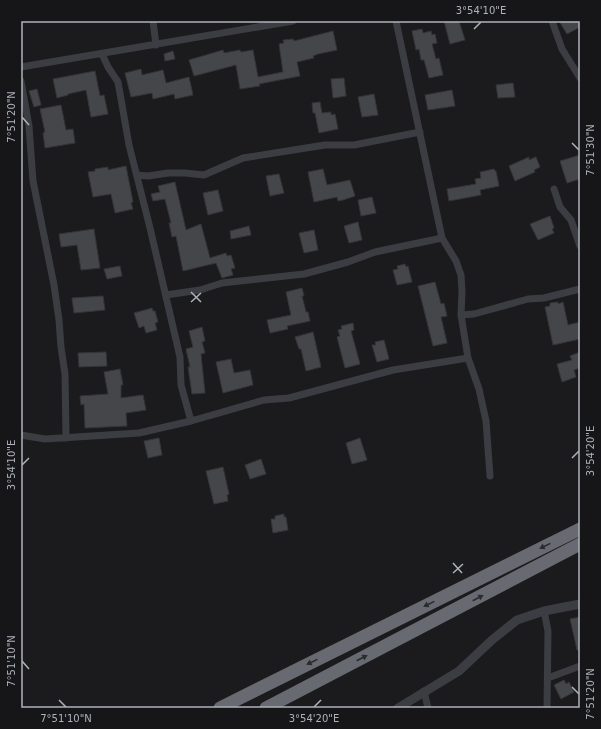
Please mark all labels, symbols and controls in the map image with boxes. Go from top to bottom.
text: 3°54'10"E [456,5,506,16]
text: 7°51'20"N [6,91,17,143]
text: 7°51'30"N [585,124,596,176]
text: 3°54'20"E [585,426,596,476]
text: 3°54'10"E [6,440,17,490]
one-way arrow [539,543,551,549]
one-way arrow [472,594,484,601]
one-way arrow [423,601,434,607]
text: 7°51'10"N [6,635,17,687]
one-way arrow [357,654,368,661]
one-way arrow [307,659,318,665]
text: 7°51'20"N [585,668,596,720]
text: 7°51'10"N [40,713,92,724]
text: 3°54'20"E [289,713,339,724]

